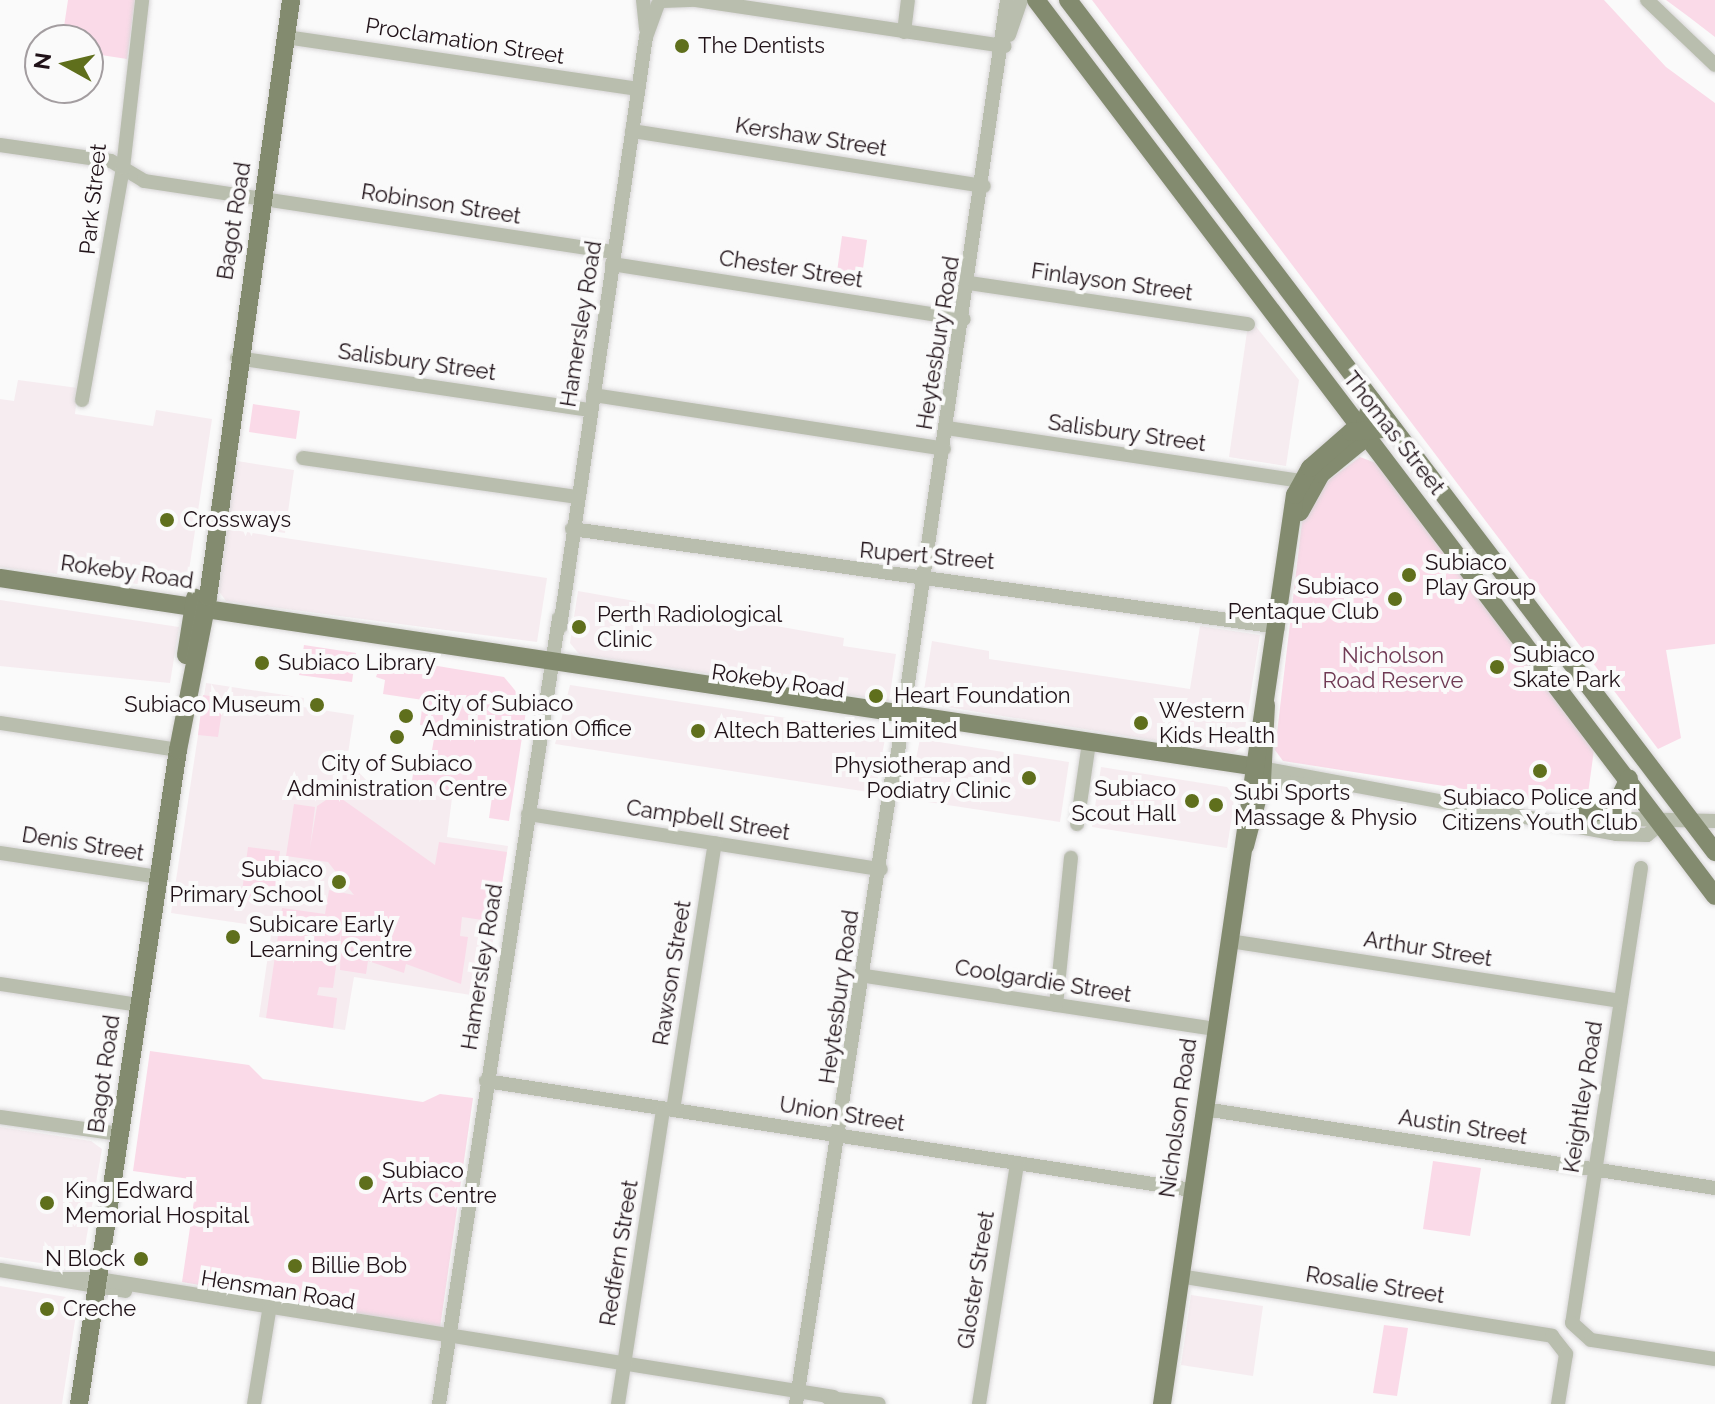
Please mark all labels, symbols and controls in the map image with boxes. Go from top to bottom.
street label: Proclamation Street [364,12,566,70]
north arrow [24,24,104,104]
place label: The Dentists [698,33,825,59]
marker: The Dentists [673,37,691,55]
text: N [28,51,56,71]
street label: Kershaw Street [733,112,889,162]
street label: Park Street [74,142,112,256]
street label: Bagot Road [212,160,256,282]
street label: Robinson Street [359,178,523,230]
street label: Hamersley Road [555,239,607,409]
street label: Chester Street [717,245,865,293]
street label: Heytesbury Road [911,254,965,432]
street label: Finlayson Street [1029,258,1195,306]
street label: Salisbury Street [336,338,498,386]
street label: Thomas Street [1338,366,1450,500]
street label: Salisbury Street [1046,409,1208,457]
place label: Crossways [183,507,291,533]
marker: Crossways [158,511,176,529]
street label: Rupert Street [858,537,996,575]
place label: Subiaco Play Group [1425,549,1537,600]
street label: Rokeby Road [59,550,195,594]
marker: Subiaco Play Group [1400,566,1418,584]
place label: Subiaco Pentaque Club [1228,573,1379,624]
marker: Subiaco Pentaque Club [1386,590,1404,608]
place label: Perth Radiological Clinic [597,601,782,652]
marker: Perth Radiological Clinic [568,616,590,638]
place label: Subiaco Skate Park [1513,641,1621,692]
park label: Nicholson Road Reserve [1323,642,1463,694]
place label: Subiaco Library [278,650,436,676]
marker: Subiaco Library [253,654,271,672]
marker: Subiaco Skate Park [1488,658,1506,676]
street label: Rokeby Road [710,659,846,703]
place label: Heart Foundation [894,683,1071,709]
marker: Heart Foundation [865,685,887,707]
place label: City of Subiaco Administration Office [422,690,632,742]
place label: Subiaco Museum [124,692,301,718]
marker: Subiaco Museum [308,696,326,714]
place label: Western Kids Health [1159,697,1275,748]
marker: City of Subiaco Administration Office [397,707,415,725]
marker: Western Kids Health [1130,712,1152,734]
place label: Altech Batteries Limited [714,718,958,744]
marker: Altech Batteries Limited [689,722,707,740]
marker: City of Subiaco Administration Centre [388,728,406,746]
place label: City of Subiaco Administration Centre [287,750,507,802]
place label: Physiotherap and Podiatry Clinic [834,752,1011,804]
marker: Subiaco Police and Citizens Youth Club [1531,762,1549,780]
marker: Physiotherap and Podiatry Clinic [1018,767,1040,789]
place label: Subiaco Scout Hall [1071,775,1176,826]
place label: Subi Sports Massage & Physio [1234,779,1417,830]
place label: Subiaco Police and Citizens Youth Club [1442,784,1638,836]
marker: Subiaco Scout Hall [1183,792,1201,810]
street label: Campbell Street [624,794,792,846]
marker: Subi Sports Massage & Physio [1205,794,1227,816]
street label: Denis Street [20,821,146,867]
place label: Subiaco Primary School [169,856,323,908]
marker: Subiaco Primary School [330,873,348,891]
street label: Hamersley Road [456,882,508,1052]
street label: Rawson Street [647,899,697,1047]
street label: Heytesbury Road [814,908,864,1086]
place label: Subicare Early Learning Centre [249,911,412,962]
street label: Arthur Street [1362,926,1494,972]
marker: Subicare Early Learning Centre [224,928,242,946]
street label: Coolgardie Street [953,954,1133,1008]
street label: Bagot Road [83,1013,125,1135]
street label: Keightley Road [1558,1019,1608,1175]
street label: Nicholson Road [1154,1037,1202,1199]
street label: Union Street [777,1091,907,1137]
street label: Austin Street [1397,1104,1529,1150]
place label: Subiaco Arts Centre [382,1157,497,1208]
marker: Subiaco Arts Centre [357,1174,375,1192]
place label: King Edward Memorial Hospital [65,1177,250,1228]
street label: Redfern Street [594,1178,644,1328]
marker: King Edward Memorial Hospital [36,1192,58,1214]
street label: Gloster Street [952,1209,1000,1351]
place label: N Block [45,1246,125,1272]
marker: N Block [132,1250,150,1268]
place label: Billie Bob [311,1253,407,1279]
marker: Billie Bob [286,1257,304,1275]
street label: Rosalie Street [1304,1261,1446,1309]
street label: Hensman Road [199,1265,357,1315]
place label: Creche [63,1296,136,1322]
marker: Creche [38,1300,56,1318]

